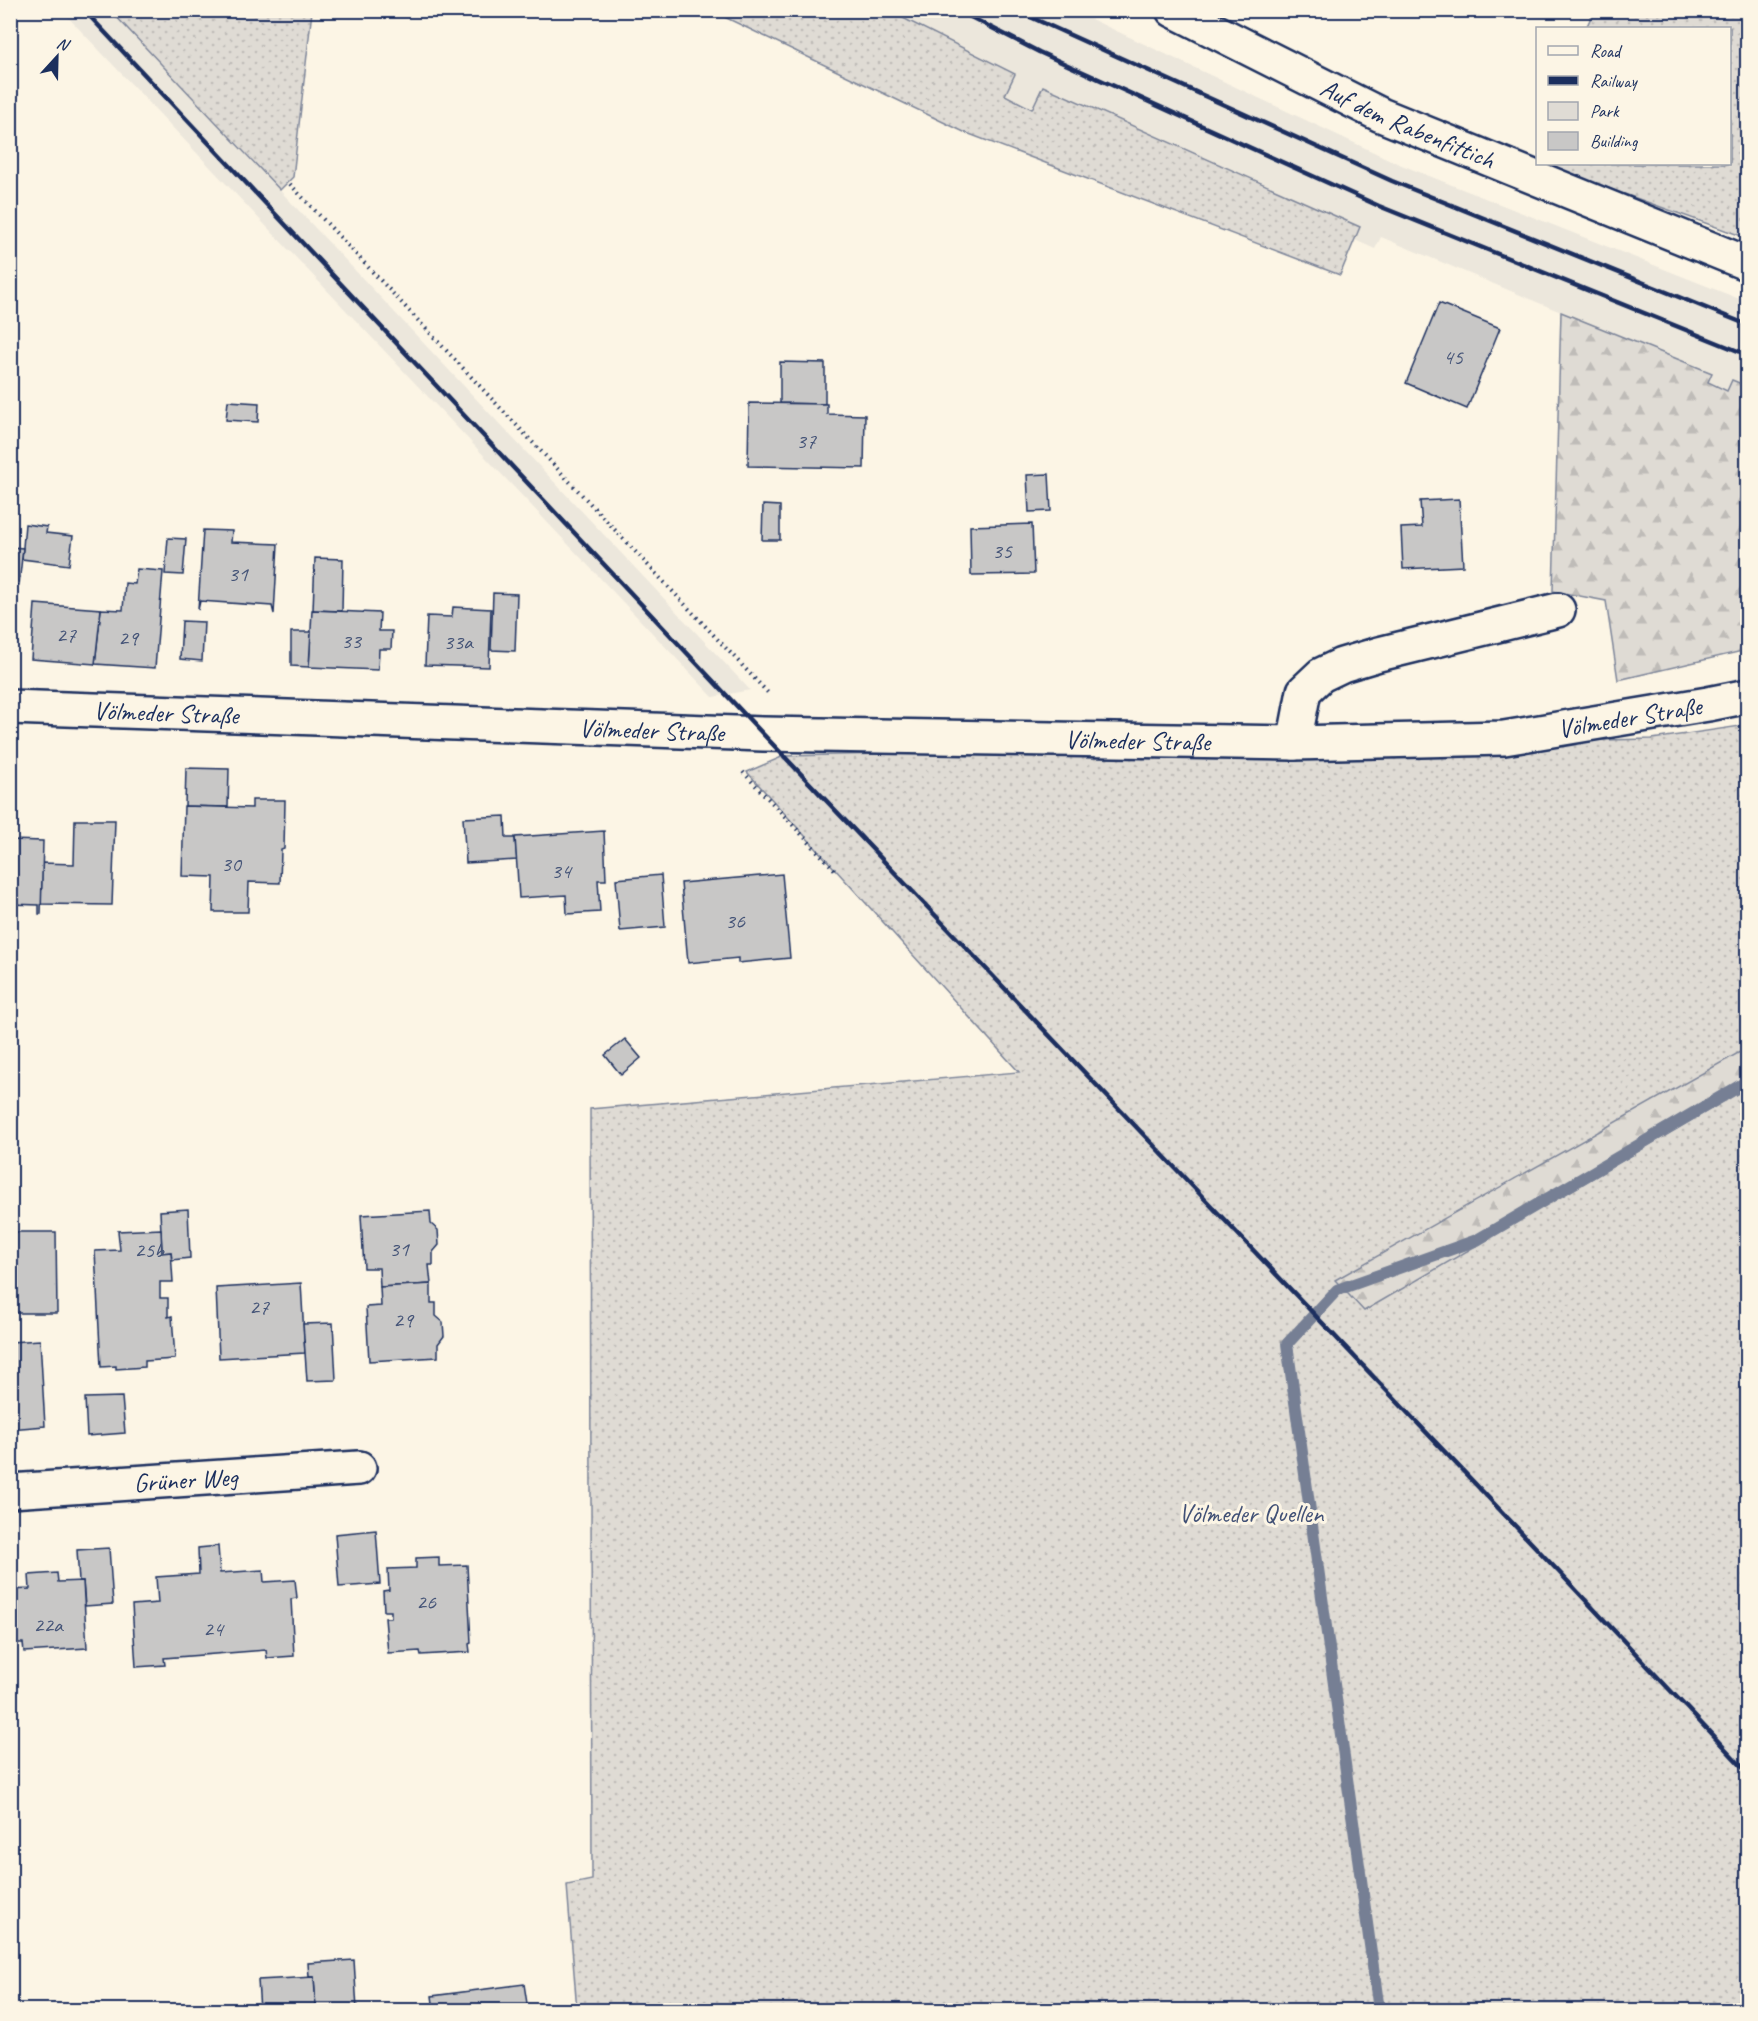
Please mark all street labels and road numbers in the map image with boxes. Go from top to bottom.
street label: Auf dem Rabenfittich [1315,71,1501,177]
street label: Völmeder Straße [1555,689,1707,746]
street label: Völmeder Straße [93,694,242,732]
street label: Völmeder Straße [578,711,727,750]
street label: Völmeder Straße [1065,723,1213,759]
street label: Grüner Weg [133,1460,240,1500]

